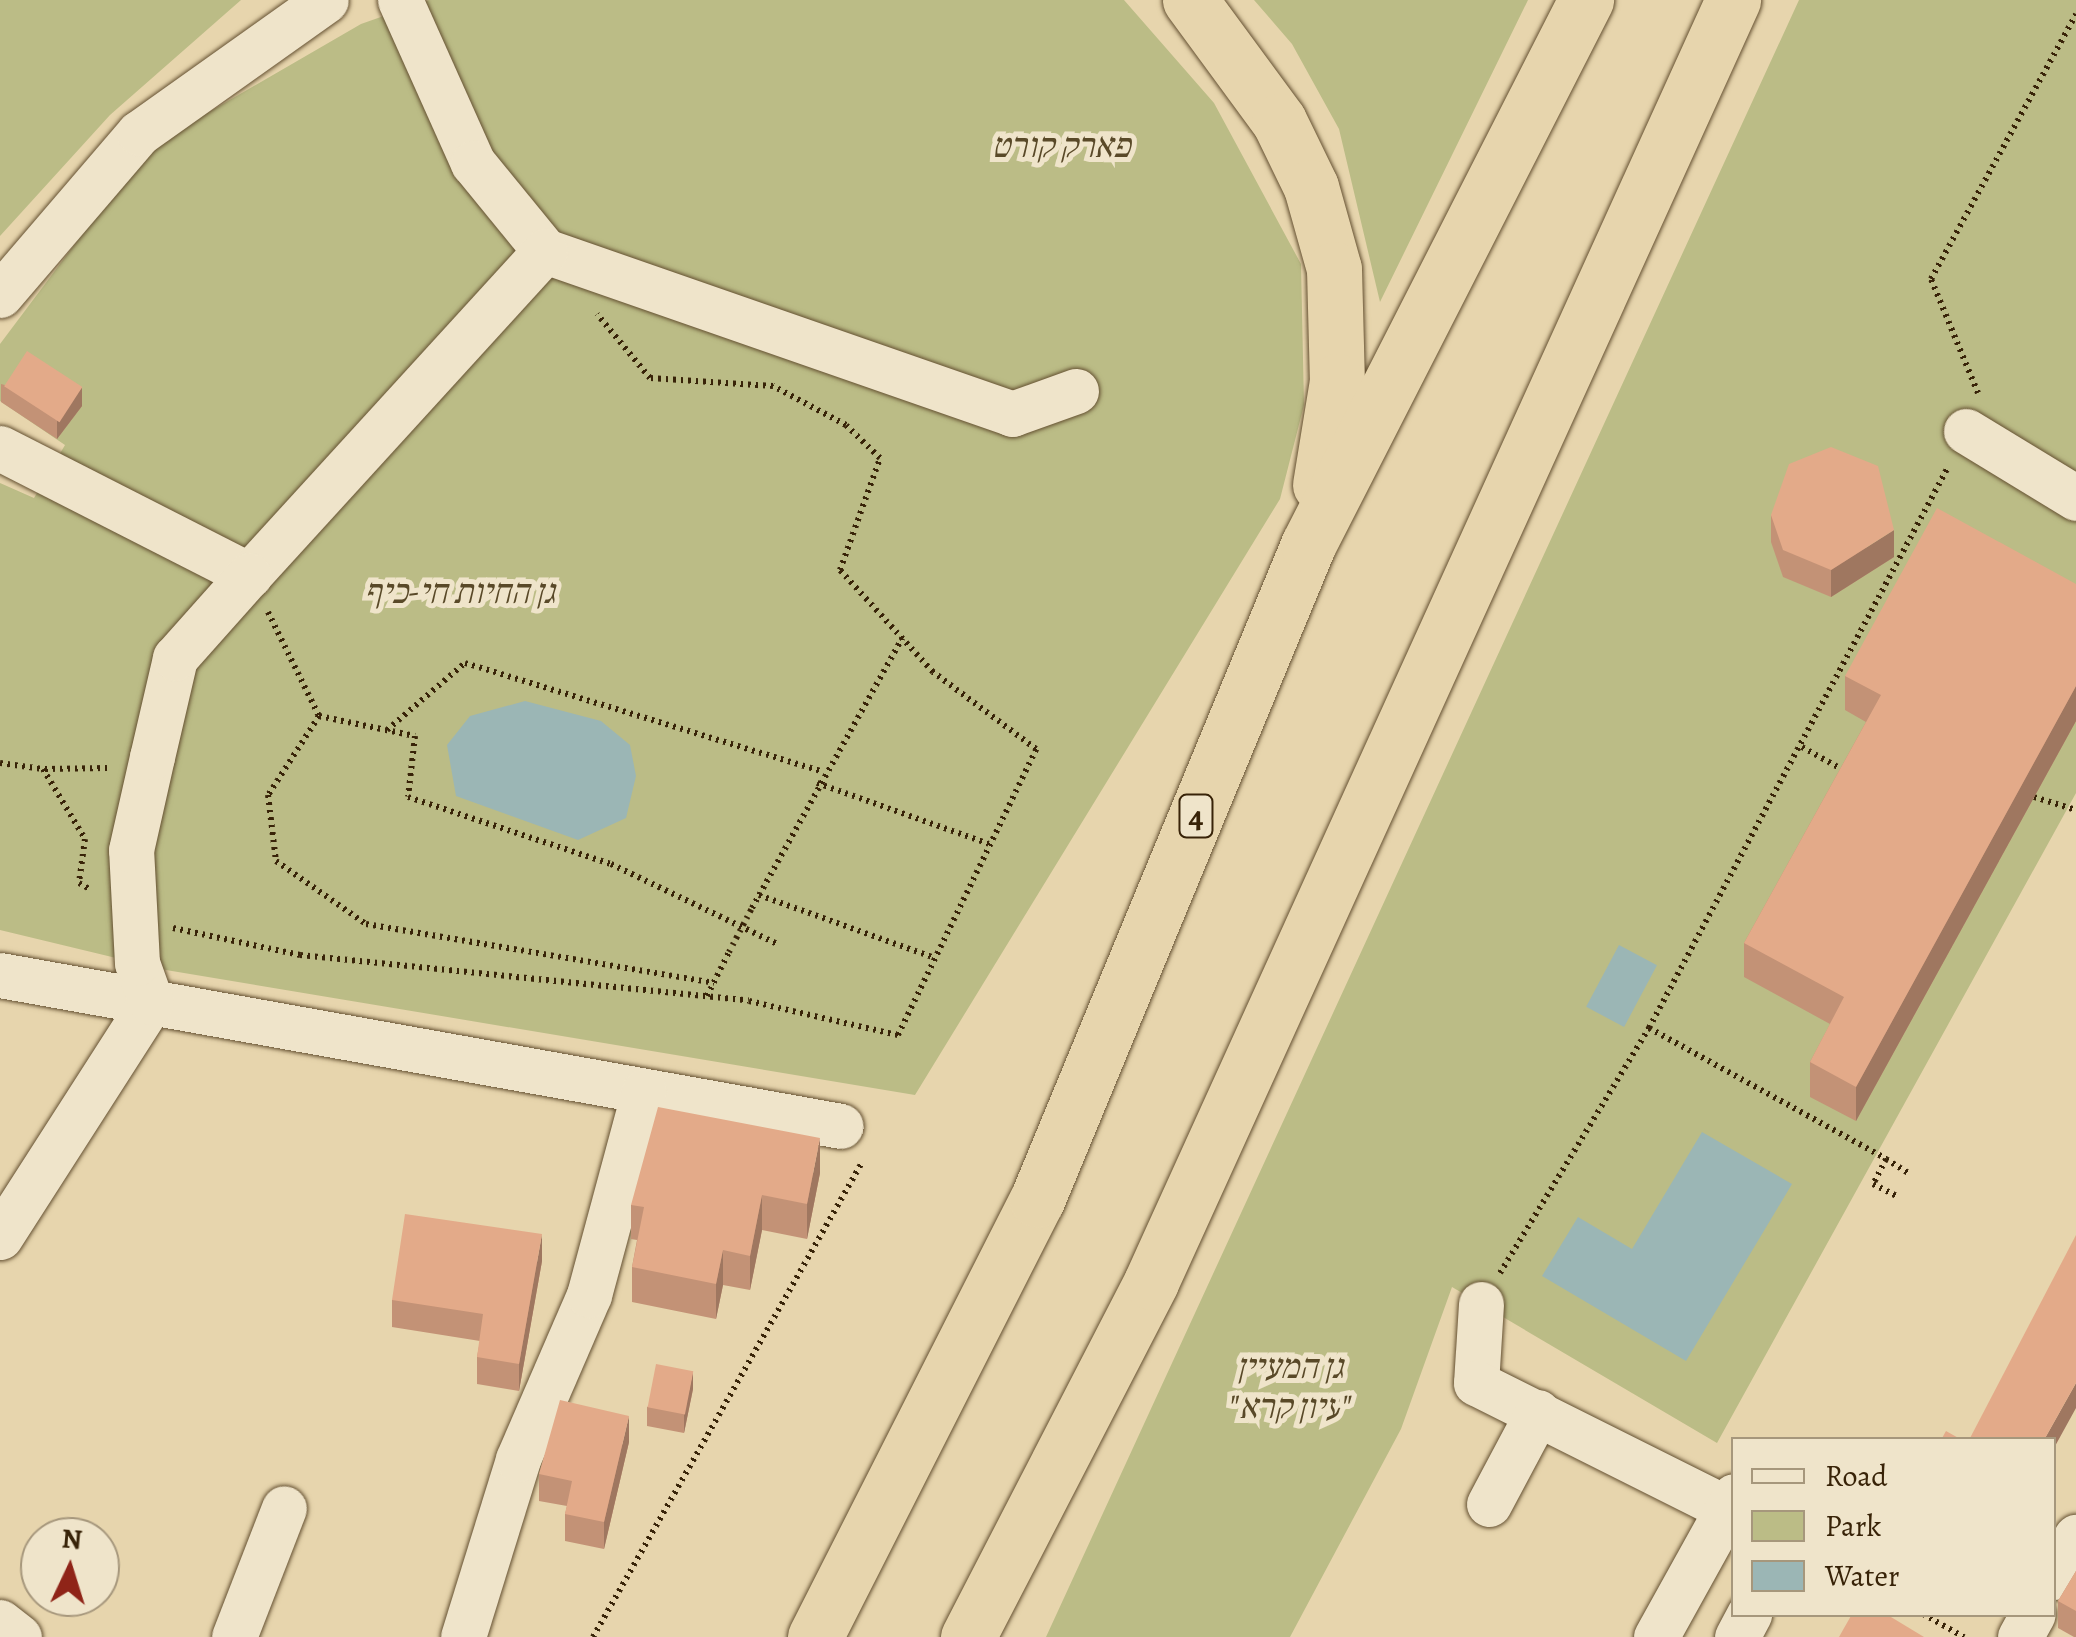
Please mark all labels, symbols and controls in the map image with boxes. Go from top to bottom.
park label: פארק קורט [992,124,1130,166]
park label: גן החיות חי-כיף [365,570,555,612]
road number: 4 [1176,789,1216,843]
park label: גן המעיין "עיון קרא" [1229,1345,1351,1427]
legend [1731,1437,2056,1617]
text: Road [1825,1456,1887,1496]
text: Park [1825,1506,1881,1546]
north arrow [20,1517,120,1617]
text: N [60,1519,83,1559]
text: Water [1825,1556,1899,1596]

